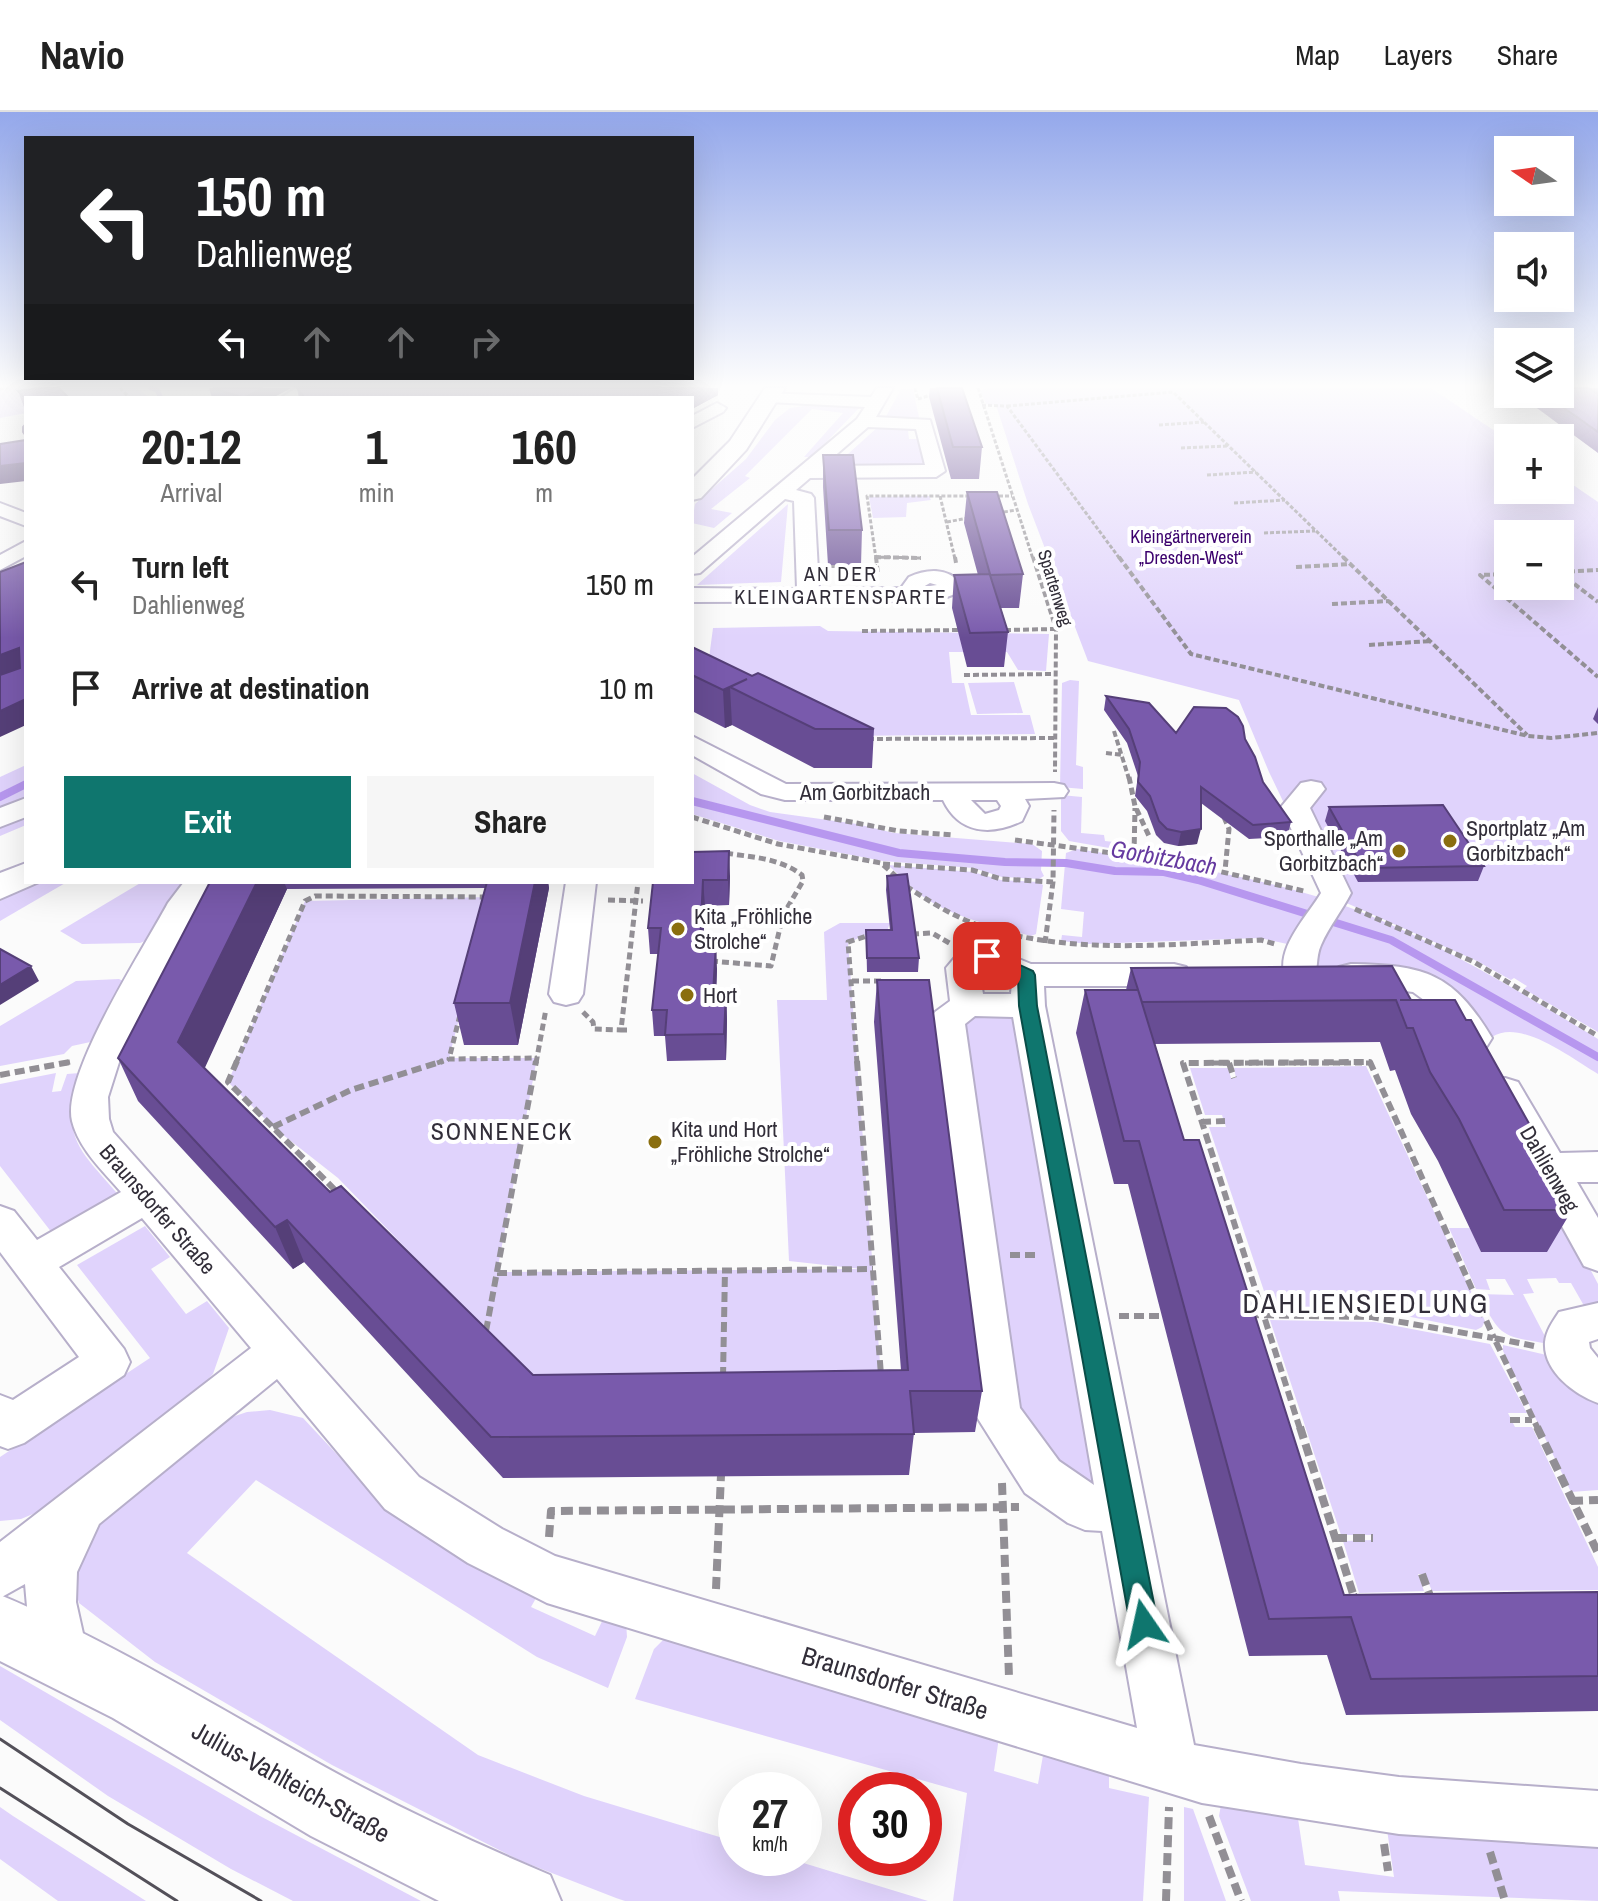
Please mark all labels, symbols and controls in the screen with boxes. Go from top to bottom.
text: Navio [40,30,125,81]
text: Map [1295,36,1340,74]
text: Layers [1384,36,1453,74]
text: Share [1497,36,1558,74]
north arrow [1494,136,1574,216]
map controls [1494,136,1574,600]
text: 150 m [196,158,326,233]
icon: left [64,168,168,272]
text: Dahlienweg [196,230,352,278]
button: sound [1494,232,1574,312]
icon: left [211,320,255,364]
icon: ahead [295,320,339,364]
icon: ahead [379,320,423,364]
icon: right [463,320,507,364]
button: layers [1494,328,1574,408]
text: 20:12 [141,414,242,479]
text: 1 [366,414,387,479]
text: 160 [511,414,577,479]
button: + [1494,424,1574,504]
text: Arrival [161,475,222,510]
text: min [359,475,394,510]
text: m [535,475,553,510]
button: − [1494,520,1574,600]
park label: Kleingärtnerverein „Dresden-West“ [1130,524,1252,570]
text: Turn left [132,547,229,587]
street label: Spartenweg [1032,547,1079,630]
district label: AN DER KLEINGARTENSPARTE [734,560,948,610]
icon: left [64,562,108,606]
text: 150 m [586,564,654,604]
text: Dahlienweg [132,587,245,622]
icon: arrive [64,666,108,710]
text: Arrive at destination [132,668,370,708]
text: 10 m [599,668,654,708]
button: Exit [64,776,351,868]
button: Share [367,776,654,868]
street label: Am Gorbitzbach [799,777,930,807]
place label: Sportplatz „Am Gorbitzbach“ [1466,813,1585,868]
place label: Sporthalle „Am Gorbitzbach“ [1264,823,1383,878]
water label: Gorbitzbach [1109,832,1220,882]
marker: Sportplatz „Am Gorbitzbach“ [1441,832,1459,850]
marker: Sporthalle „Am Gorbitzbach“ [1390,842,1408,860]
place label: Kita „Fröhliche Strolche“ [694,901,812,956]
marker: Kita „Fröhliche Strolche“ [669,920,687,938]
pin [953,922,1021,990]
icon: arrive [965,934,1009,978]
place label: Hort [703,980,737,1010]
marker: Hort [678,986,696,1004]
place label: Kita und Hort „Fröhliche Strolche“ [671,1114,829,1169]
district label: SONNENECK [431,1115,573,1147]
street label: Dahlienweg [1513,1120,1587,1218]
marker: Kita und Hort „Fröhliche Strolche“ [646,1133,664,1151]
street label: Braunsdorfer Straße [93,1137,223,1281]
district label: DAHLIENSIEDLUNG [1243,1284,1489,1322]
position arrow [1102,1582,1186,1666]
street label: Braunsdorfer Straße [798,1638,993,1727]
street label: Julius-Vahlteich-Straße [186,1713,396,1850]
speed limit sign: 30 [838,1772,942,1876]
text: 27 [752,1787,788,1840]
text: km/h [752,1830,788,1857]

